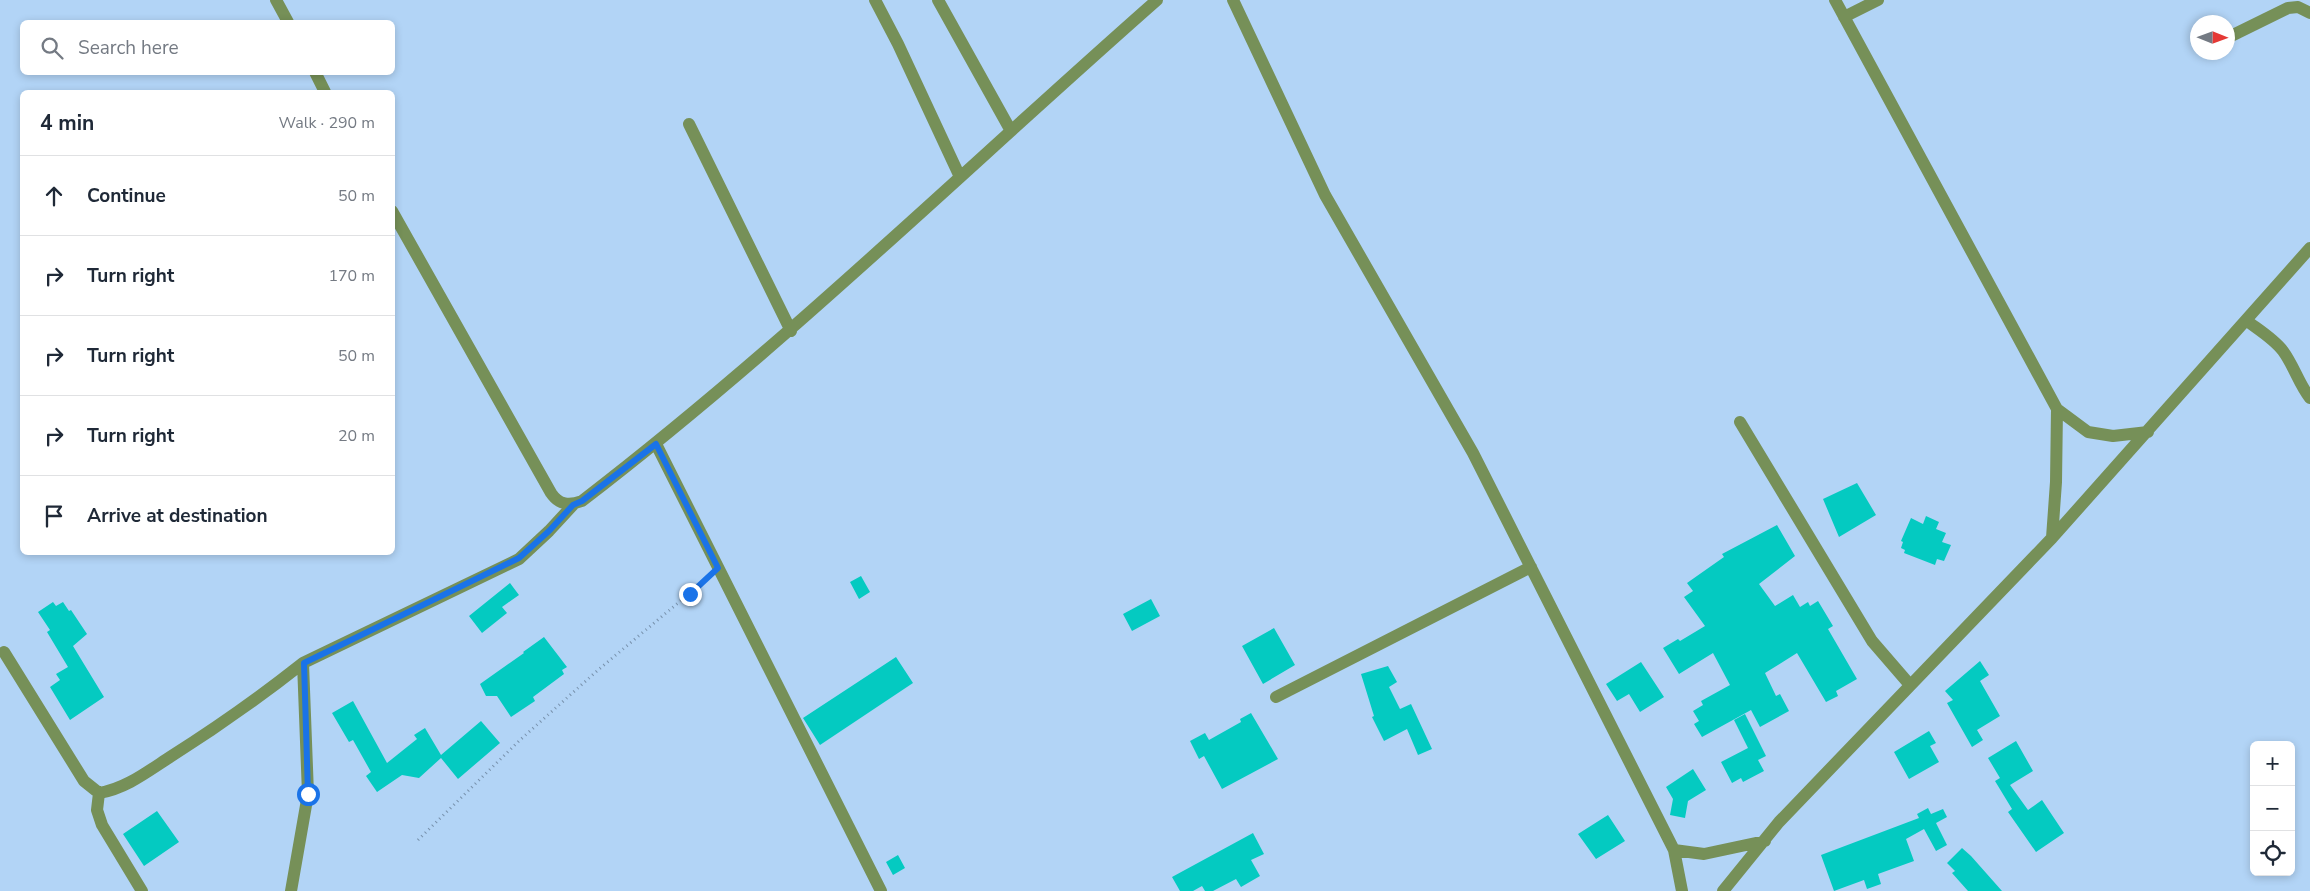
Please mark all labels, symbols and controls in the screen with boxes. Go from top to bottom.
north arrow [2190,15,2235,60]
search box [20,20,395,75]
icon: search [38,34,66,62]
text: Search here [78,35,179,61]
text: 4 min [40,109,94,137]
text: Walk · 290 m [279,112,375,134]
icon: ahead [40,182,68,210]
text: Continue [87,183,166,209]
text: 50 m [338,185,375,207]
icon: right [40,262,68,290]
text: Turn right [87,263,174,289]
text: 170 m [328,265,375,287]
icon: right [40,342,68,370]
text: Turn right [87,343,174,369]
text: 50 m [338,345,375,367]
icon: right [40,422,68,450]
text: Turn right [87,423,174,449]
text: 20 m [338,425,375,447]
icon: arrive [40,502,68,530]
text: Arrive at destination [87,503,268,529]
route end [679,583,702,606]
map controls [2250,741,2295,876]
button: + [2250,741,2295,786]
route start [297,783,320,806]
button: − [2250,786,2295,831]
button: locate [2250,831,2295,876]

